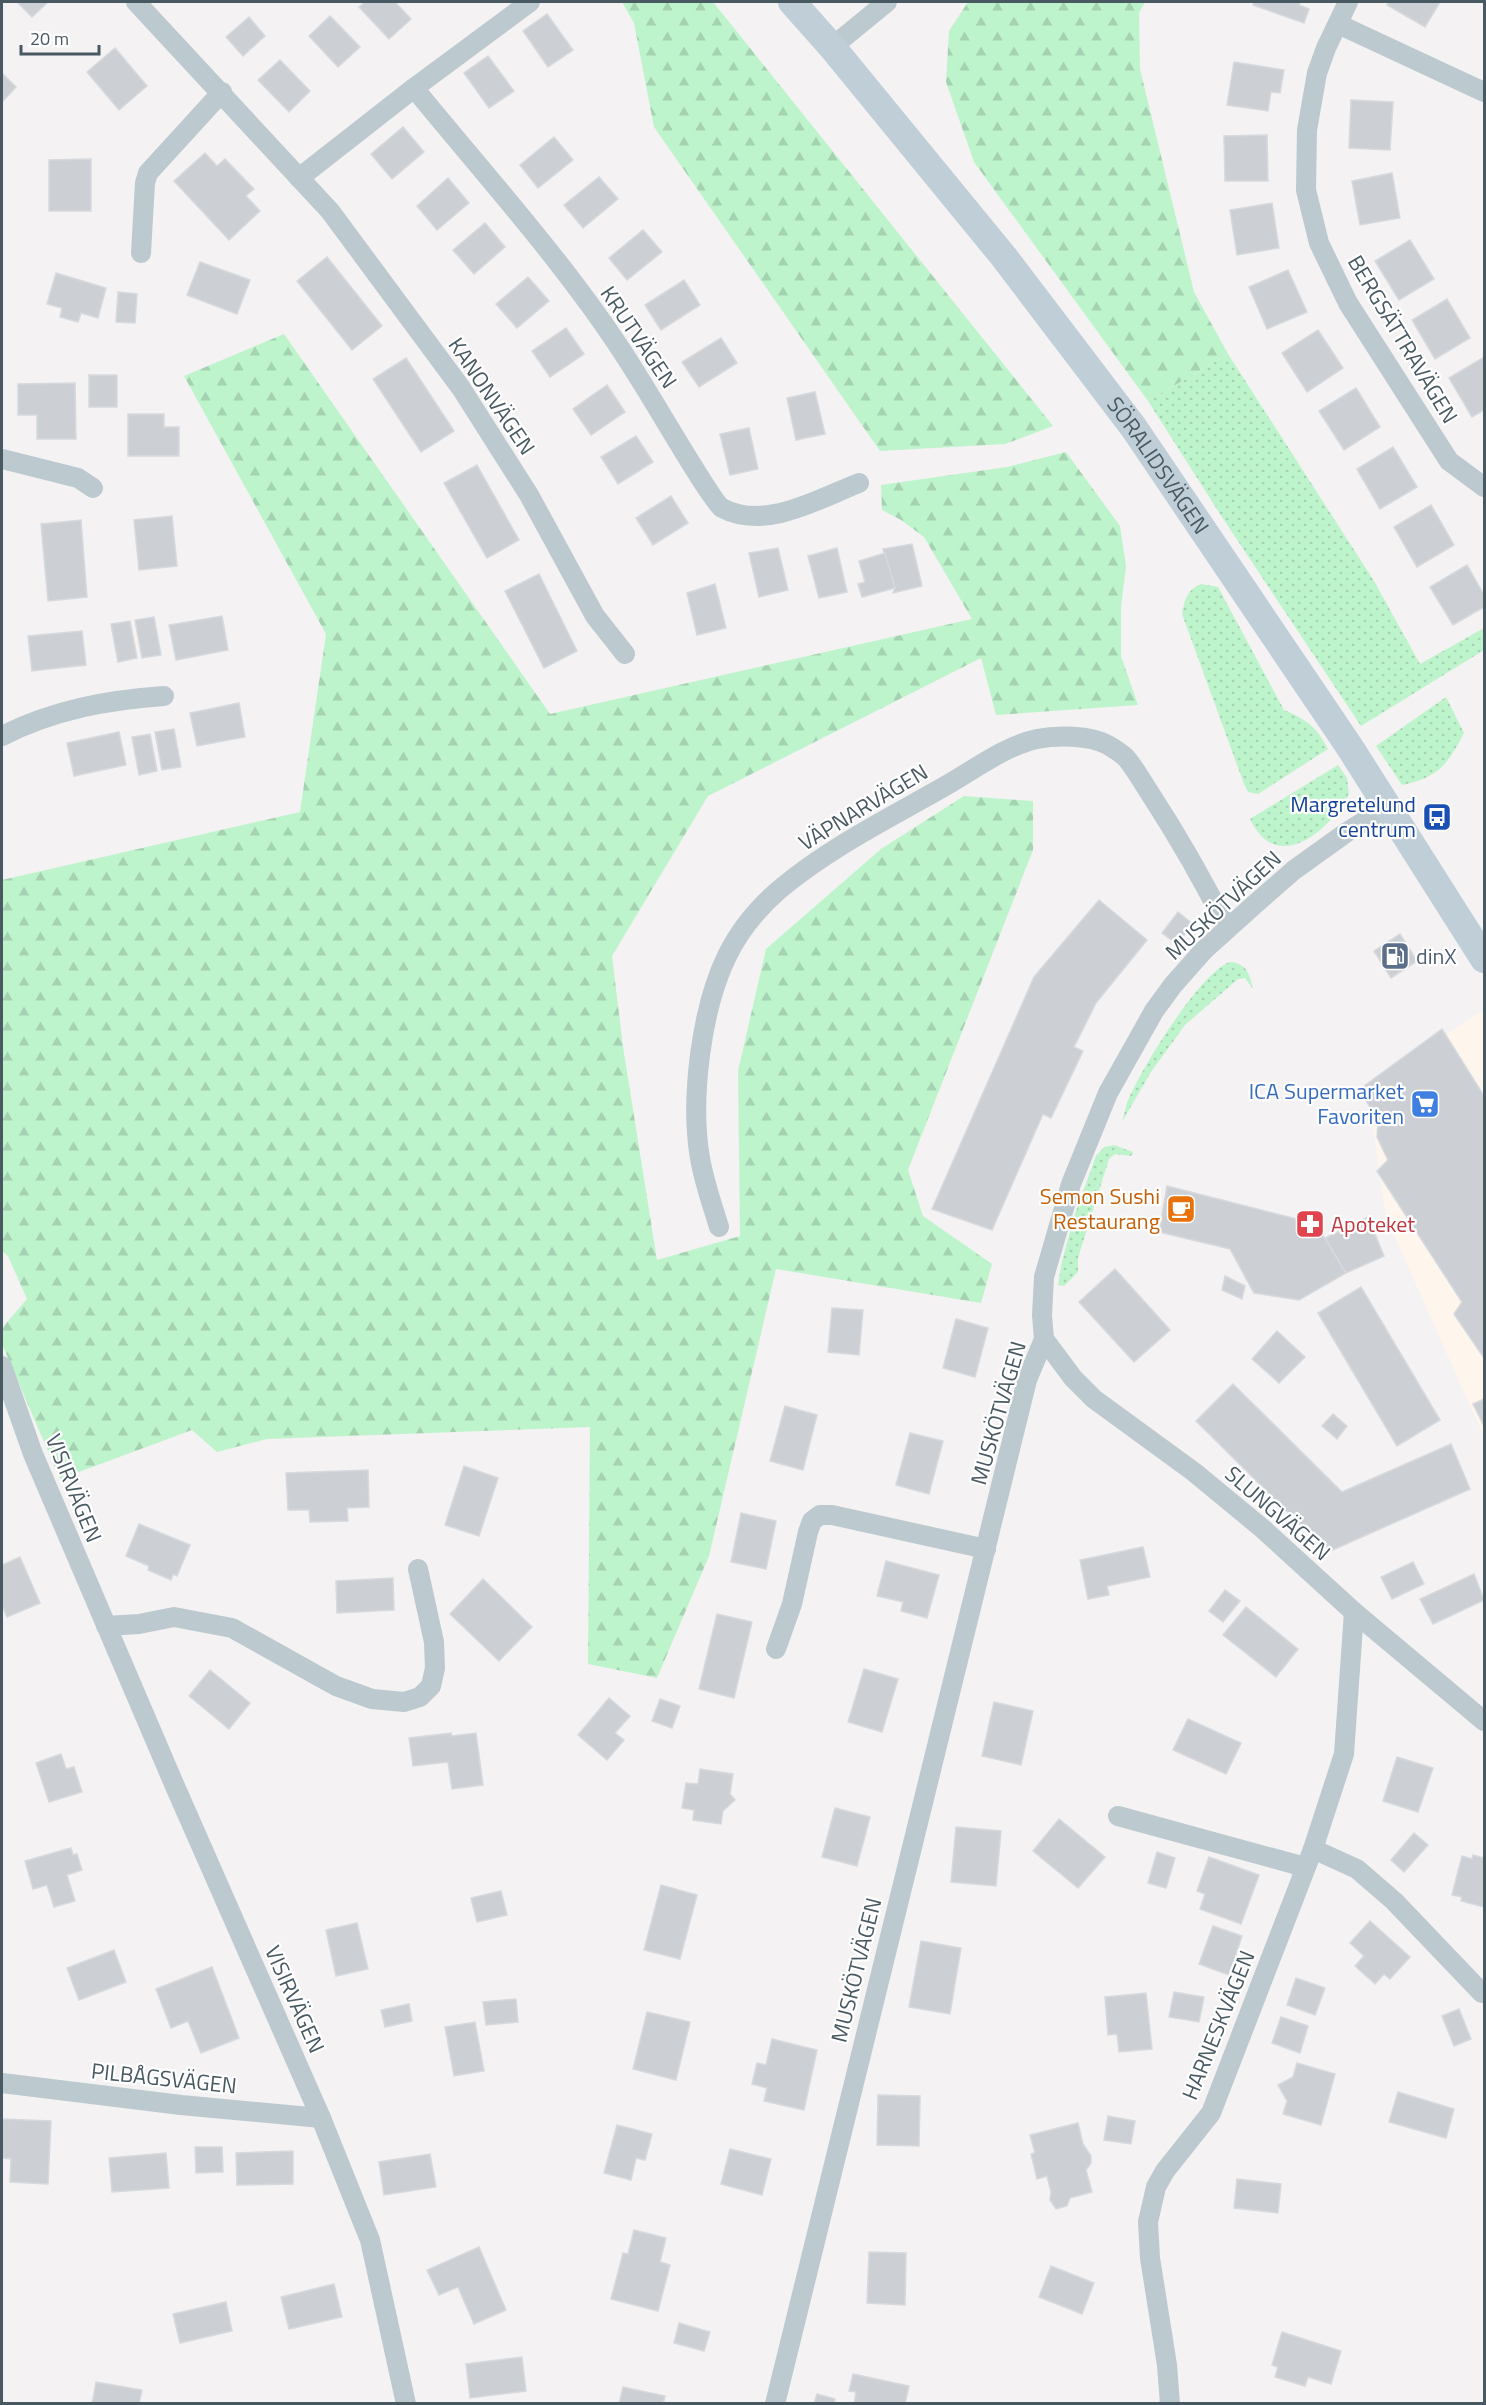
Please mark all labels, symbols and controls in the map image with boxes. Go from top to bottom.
scale bar [21,18,99,56]
text: 20 m [30,25,69,52]
street label: BERGSÄTTRAVÄGEN [1339,248,1467,430]
street label: KRUTVÄGEN [592,279,686,395]
street label: KANONVÄGEN [440,330,544,462]
street label: SÖRALIDSVÄGEN [1099,389,1218,541]
street label: VÄPNARVÄGEN [792,755,934,859]
place label: Margretelund centrum [1290,787,1416,846]
bus stop icon: Margretelund centrum [1421,801,1453,833]
street label: MUSKÖTVÄGEN [1157,842,1289,968]
place label: dinX [1416,939,1457,973]
fuel station icon: dinX [1379,940,1411,972]
place label: ICA Supermarket Favoriten [1249,1074,1404,1133]
supermarket icon: ICA Supermarket Favoriten [1409,1088,1441,1120]
place label: Semon Sushi Restaurang [1040,1179,1160,1238]
cafe icon: Semon Sushi Restaurang [1165,1193,1197,1225]
place label: Apoteket [1331,1207,1415,1241]
pharmacy icon: Apoteket [1294,1208,1326,1240]
street label: MUSKÖTVÄGEN [961,1337,1035,1489]
street label: VISIRVÄGEN [37,1429,111,1547]
street label: SLUNGVÄGEN [1218,1457,1338,1569]
street label: MUSKÖTVÄGEN [822,1894,890,2046]
street label: VISIRVÄGEN [256,1940,334,2058]
street label: HARNESKVÄGEN [1173,1945,1263,2105]
street label: PILBÅGSVÄGEN [90,2053,238,2103]

